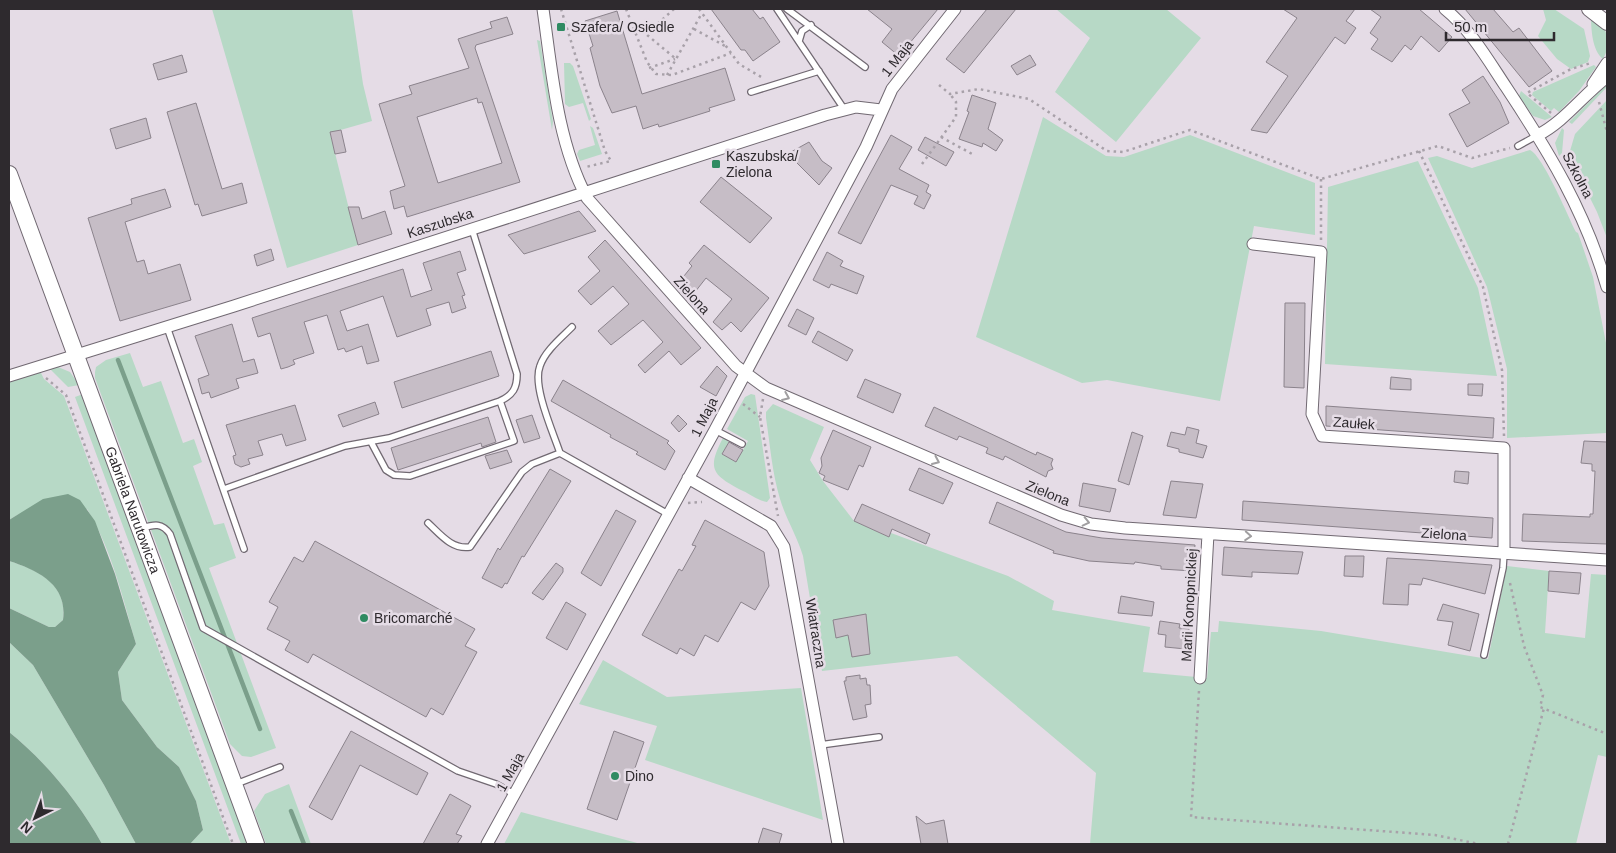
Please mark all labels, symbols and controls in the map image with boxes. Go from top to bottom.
scale bar [1446,10,1554,42]
text: 50 m [1454,18,1487,35]
place label: Szafera/ Osiedle [571,19,675,35]
marker: Szafera/ Osiedle [555,21,567,33]
street label: 1 Maja [878,36,916,79]
place label: Kaszubska/ Zielona [726,148,798,180]
street label: Szkolna [1559,149,1597,201]
marker: Kaszubska/ Zielona [710,158,722,170]
street label: Kaszubska [405,205,475,241]
street label: Zielona [671,273,713,318]
one-way arrow [781,390,790,401]
street label: 1 Maja [687,394,721,439]
street label: Zaułek [1332,414,1377,433]
street label: Gabriela Narutowicza [102,444,164,576]
one-way arrow [931,455,940,466]
street label: Zielona [1024,477,1072,509]
one-way arrow [1081,516,1090,527]
street label: Zielona [1421,524,1468,544]
one-way arrow [1244,531,1252,542]
street label: Marii Konopnickiej [1178,548,1200,662]
street label: Wiatraczna [803,597,829,669]
place label: Bricomarché [374,610,453,626]
marker: Bricomarché [358,612,370,624]
street label: 1 Maja [493,750,527,794]
place label: Dino [625,768,654,784]
marker: Dino [609,770,621,782]
north arrow [10,793,60,843]
text: N [17,818,35,837]

